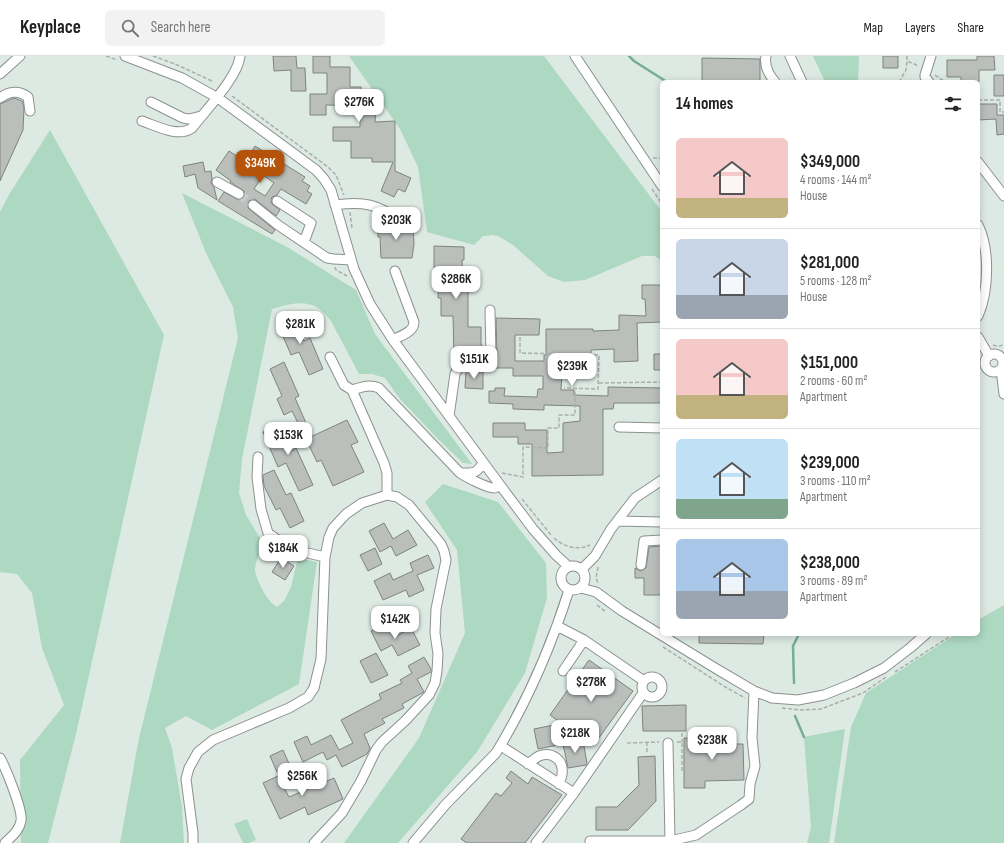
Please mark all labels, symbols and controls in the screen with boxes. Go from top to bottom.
search box [105,10,385,46]
text: Keyplace [20,16,81,39]
icon: search [119,17,141,39]
text: Search here [151,18,210,37]
text: Map [863,19,883,36]
text: Layers [905,19,935,36]
text: Share [957,19,984,36]
pin: $276K [331,89,387,123]
icon: filters [942,93,964,115]
text: $276K [344,94,374,110]
text: 14 homes [676,94,733,114]
pin: $349K [232,150,288,184]
text: $349,000 [800,152,860,172]
icon: home [708,154,756,202]
text: $349K [244,155,276,171]
text: 4 rooms · 144 m² [800,172,871,188]
text: House [800,188,827,204]
pin: $203K [368,207,424,241]
text: $203K [381,212,411,228]
text: $281,000 [800,253,859,273]
icon: home [708,255,756,303]
pin: $286K [428,266,484,300]
text: $286K [440,271,472,287]
text: 5 rooms · 128 m² [800,273,872,289]
text: House [800,289,827,305]
pin: $281K [272,311,328,345]
text: $281K [285,316,315,332]
pin: $151K [446,346,502,380]
text: $151K [459,351,489,367]
pin: $239K [544,353,600,387]
text: $151,000 [800,353,858,373]
icon: home [708,355,756,403]
text: $239K [557,358,587,374]
text: 2 rooms · 60 m² [800,373,867,389]
text: Apartment [800,389,847,405]
pin: $153K [260,422,316,456]
text: $153K [273,427,303,443]
text: $239,000 [800,453,860,473]
icon: home [708,455,756,503]
text: 3 rooms · 110 m² [800,473,871,489]
text: Apartment [800,489,847,505]
pin: $184K [255,535,311,569]
text: $184K [268,540,298,556]
text: $238,000 [800,553,860,573]
icon: home [708,555,756,603]
text: 3 rooms · 89 m² [800,573,867,589]
text: Apartment [800,589,847,605]
pin: $142K [367,606,423,640]
text: $142K [380,611,410,627]
pin: $278K [563,669,619,703]
text: $278K [576,674,606,690]
pin: $218K [547,720,603,754]
text: $218K [560,725,590,741]
pin: $238K [684,727,740,761]
text: $238K [697,732,727,748]
pin: $256K [274,763,330,797]
text: $256K [287,768,317,784]

